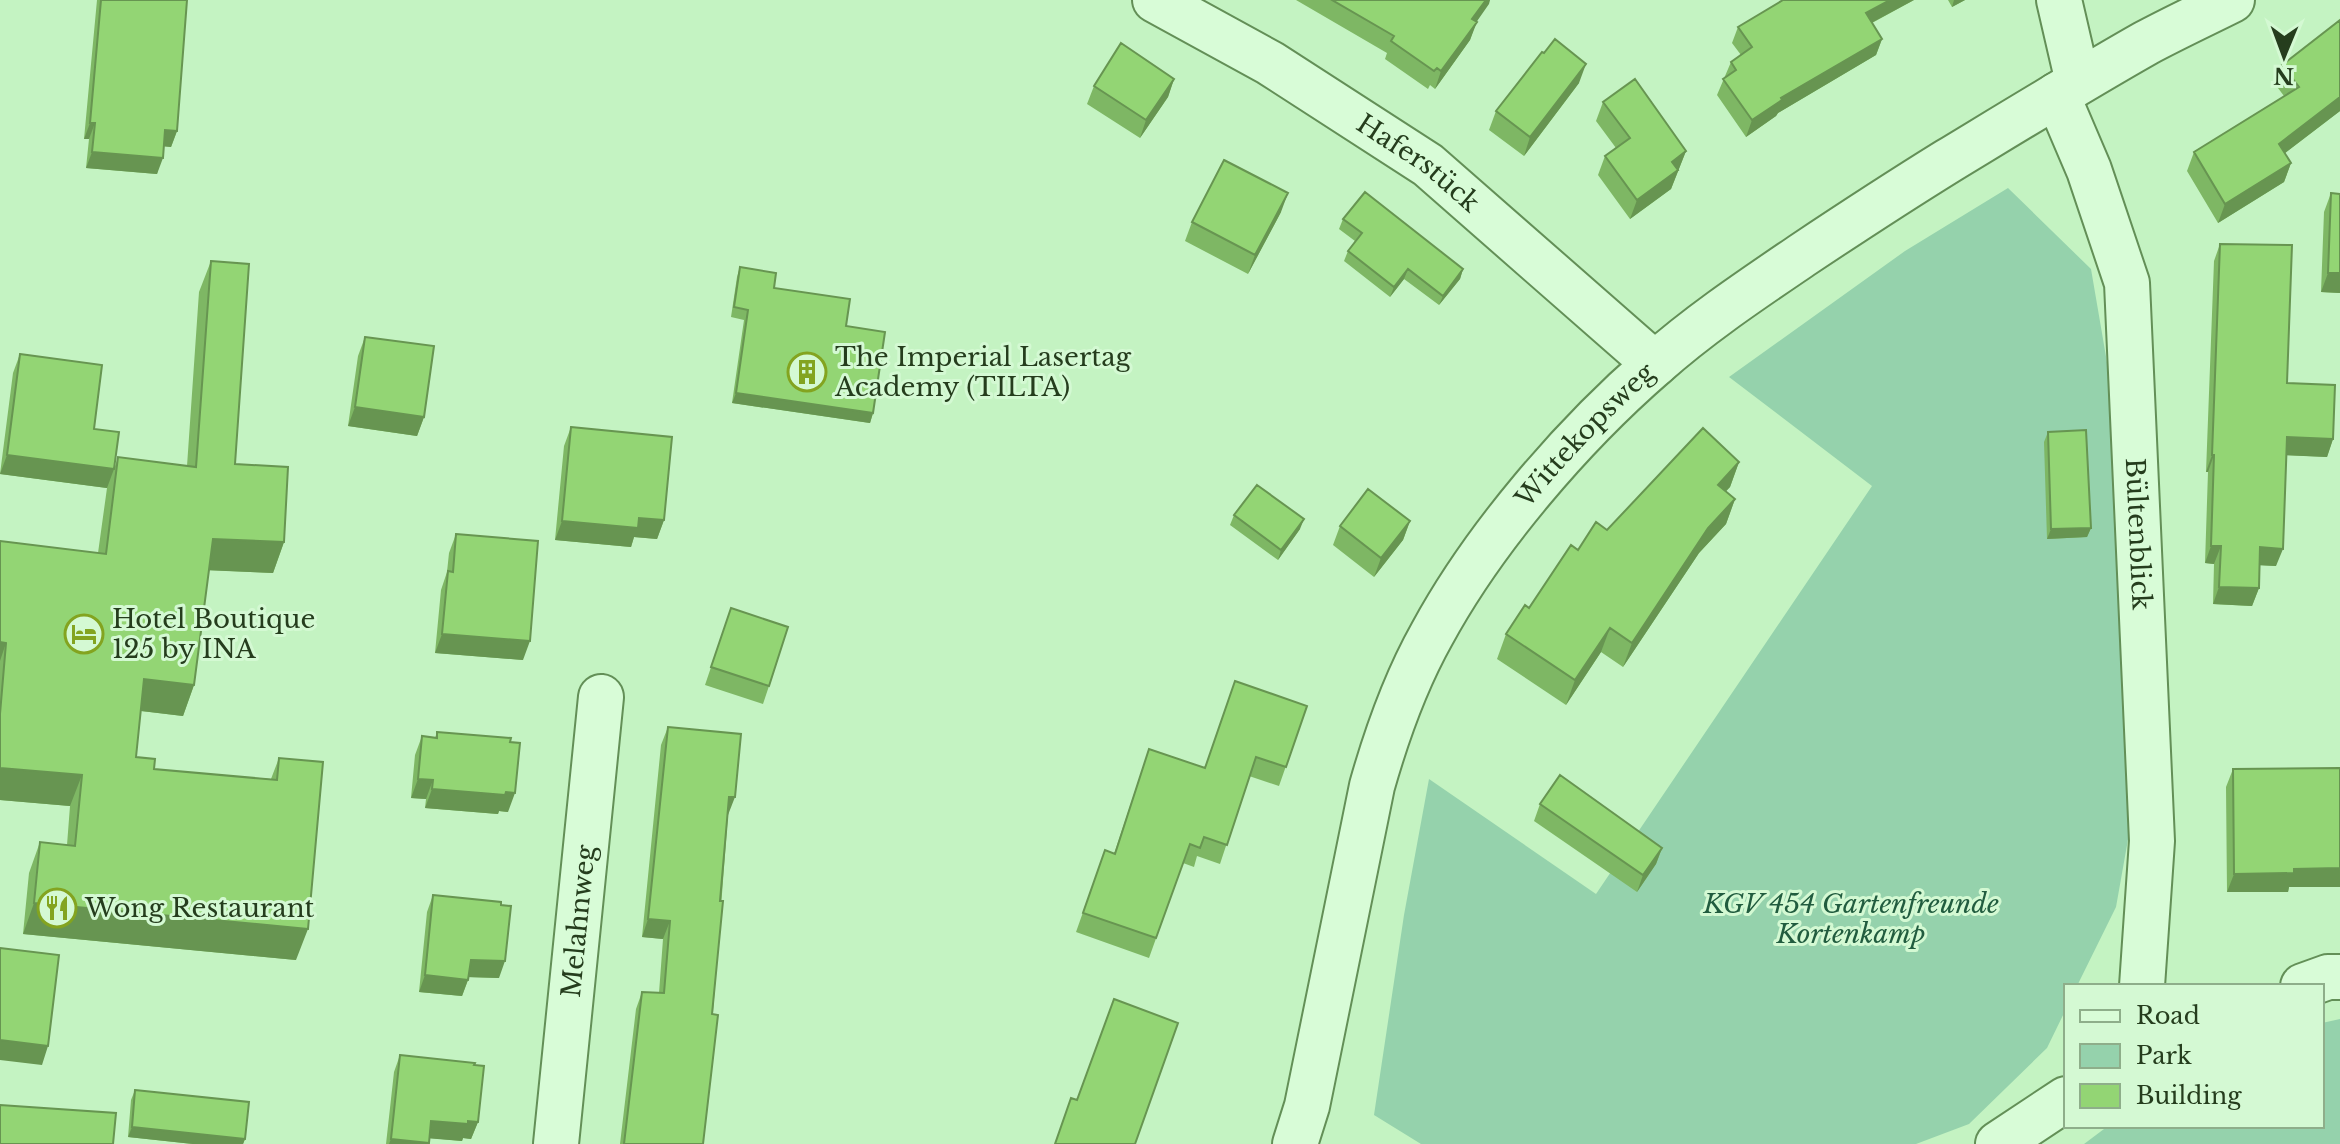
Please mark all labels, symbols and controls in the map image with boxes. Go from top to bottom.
north arrow [2244,16,2324,96]
text: N [2273,62,2294,89]
street label: Haferstück [1351,107,1486,219]
place label: The Imperial Lasertag Academy (TILTA) [834,341,1132,403]
building icon: The Imperial Lasertag Academy (TILTA) [786,351,828,393]
street label: Wittekopsweg [1508,356,1661,514]
street label: Bültenblick [2119,457,2158,611]
place label: Hotel Boutique 125 by INA [112,603,315,665]
hotel icon: Hotel Boutique 125 by INA [63,613,105,655]
street label: Melahnweg [555,843,602,999]
restaurant icon: Wong Restaurant [36,887,78,929]
park label: KGV 454 Gartenfreunde Kortenkamp [1702,888,1999,950]
place label: Wong Restaurant [84,892,315,924]
legend [2064,984,2324,1128]
text: Road [2136,1001,2200,1030]
text: Park [2136,1041,2192,1070]
text: Building [2136,1081,2242,1110]

